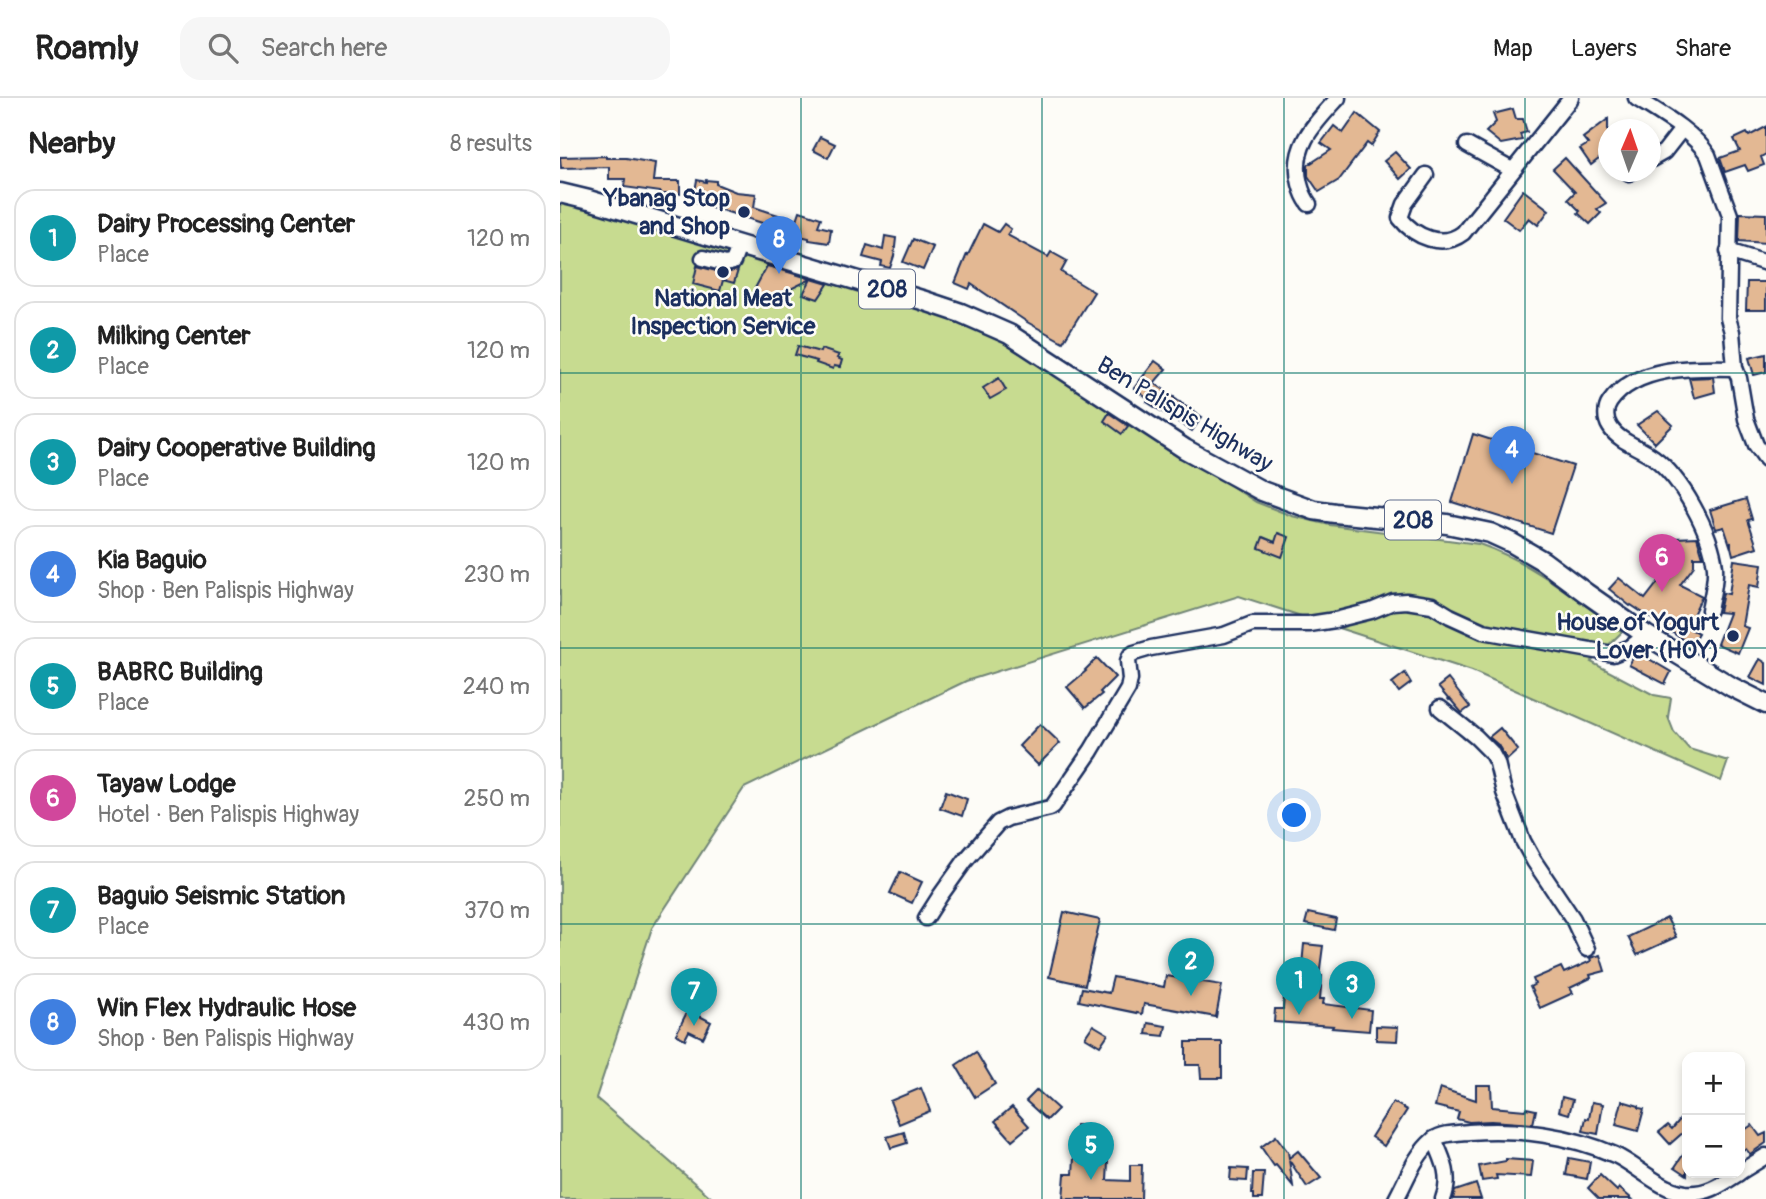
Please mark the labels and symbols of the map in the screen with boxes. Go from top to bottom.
north arrow [1598,119,1661,182]
place label: Ybanag Stop and Shop [603,184,730,241]
marker: Ybanag Stop and Shop [736,204,752,220]
pin: 8 [756,216,802,274]
marker: National Meat Inspection Service [715,264,731,280]
road number: 208 [859,270,915,308]
place label: National Meat Inspection Service [631,284,817,341]
street label: Ben Palispis Highway [1092,350,1278,478]
pin: 4 [1489,426,1535,484]
road number: 208 [1385,500,1441,540]
pin: 6 [1639,534,1685,592]
place label: House of Yogurt Lover (HOY) [1556,608,1720,665]
marker: House of Yogurt Lover (HOY) [1725,628,1741,644]
your location [1277,798,1311,832]
pin: 2 [1168,938,1214,996]
pin: 1 [1276,957,1322,1015]
pin: 3 [1329,961,1375,1019]
pin: 7 [671,968,717,1026]
pin: 5 [1068,1122,1114,1180]

